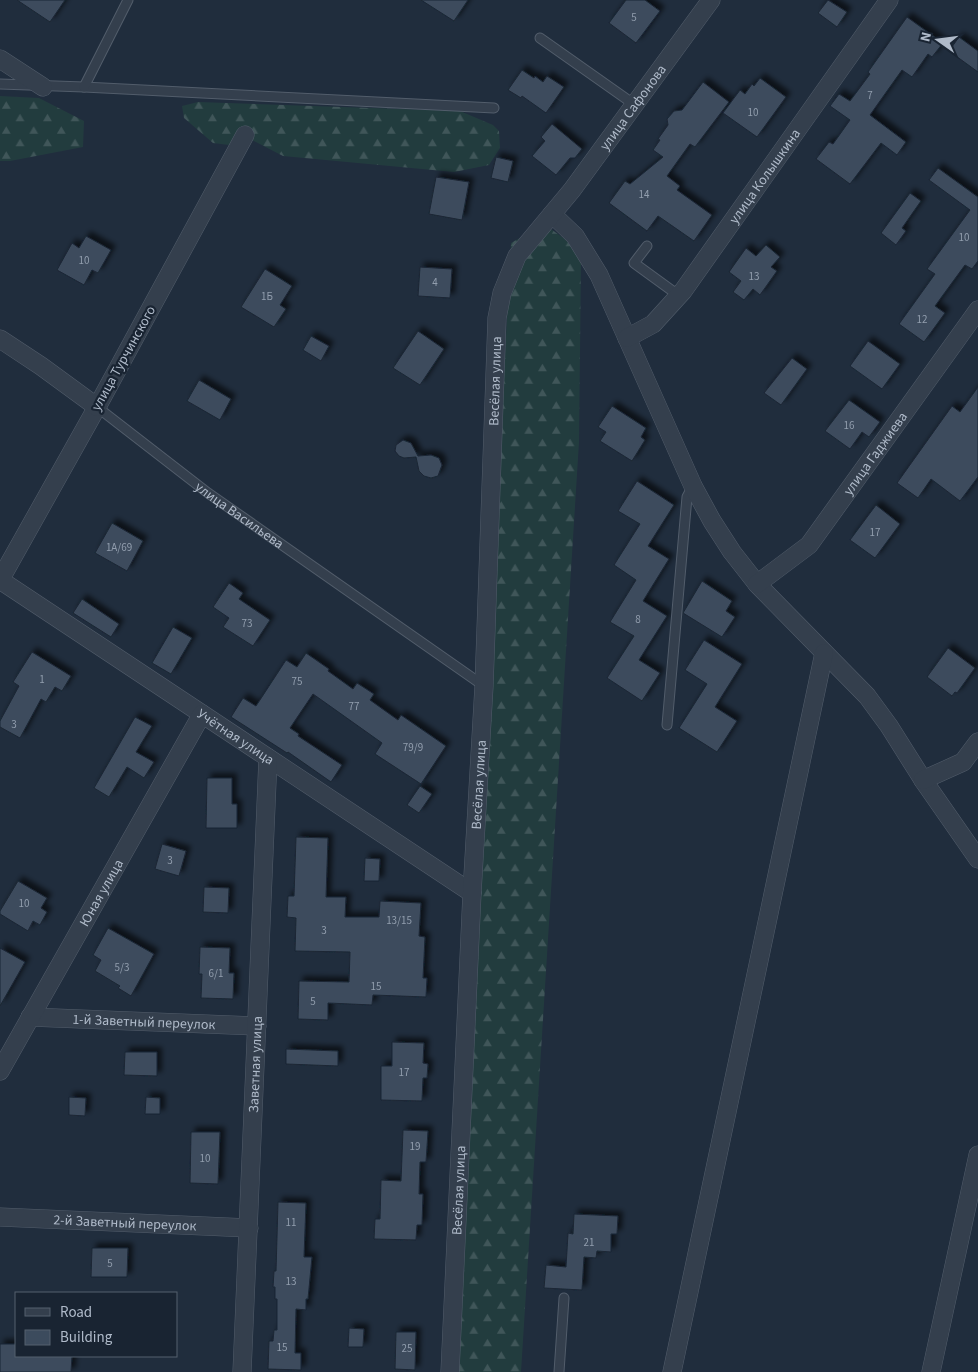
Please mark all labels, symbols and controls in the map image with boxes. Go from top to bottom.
house number: 5 [631,10,637,25]
north arrow [913,15,963,65]
text: N [916,30,937,44]
street label: улица Сафонова [595,61,672,155]
house number: 7 [867,88,873,103]
house number: 10 [748,105,758,120]
street label: улица Колышкина [725,125,806,228]
house number: 14 [639,187,650,202]
house number: 10 [959,230,969,245]
house number: 10 [79,253,89,268]
house number: 13 [749,269,759,284]
house number: 4 [432,275,438,290]
house number: 1Б [261,289,273,304]
street label: улица Турчинского [87,302,161,415]
house number: 12 [917,312,927,327]
street label: Весёлая улица [484,336,507,426]
street label: улица Гаджиева [839,408,913,500]
house number: 16 [844,418,855,433]
street label: улица Васильева [190,477,288,554]
house number: 17 [870,525,880,540]
house number: 1А/69 [106,540,132,555]
house number: 8 [635,612,641,627]
house number: 73 [242,616,252,631]
house number: 1 [39,672,45,687]
house number: 75 [292,674,302,689]
house number: 77 [349,699,359,714]
street label: Учётная улица [193,704,278,770]
house number: 3 [11,717,17,732]
street label: Весёлая улица [467,739,492,830]
house number: 79/9 [403,740,423,755]
house number: 3 [167,853,173,868]
street label: Юная улица [75,856,129,930]
house number: 10 [19,896,29,911]
house number: 13/15 [386,913,412,928]
house number: 3 [321,923,327,938]
house number: 5/3 [115,960,129,975]
house number: 6/1 [209,966,223,981]
house number: 15 [371,979,381,994]
house number: 5 [310,994,316,1009]
street label: 1-й Заветный переулок [72,1010,216,1035]
street label: Заветная улица [244,1016,268,1113]
house number: 17 [399,1065,409,1080]
house number: 19 [410,1139,420,1154]
street label: Весёлая улица [447,1145,471,1235]
house number: 10 [200,1151,210,1166]
street label: 2-й Заветный переулок [53,1210,197,1237]
house number: 11 [286,1215,296,1230]
house number: 21 [584,1235,594,1250]
house number: 5 [107,1256,113,1271]
house number: 13 [286,1274,296,1289]
legend [15,1292,178,1357]
text: Road [60,1302,92,1323]
text: Building [60,1327,113,1348]
house number: 15 [277,1340,287,1355]
house number: 25 [402,1341,412,1356]

